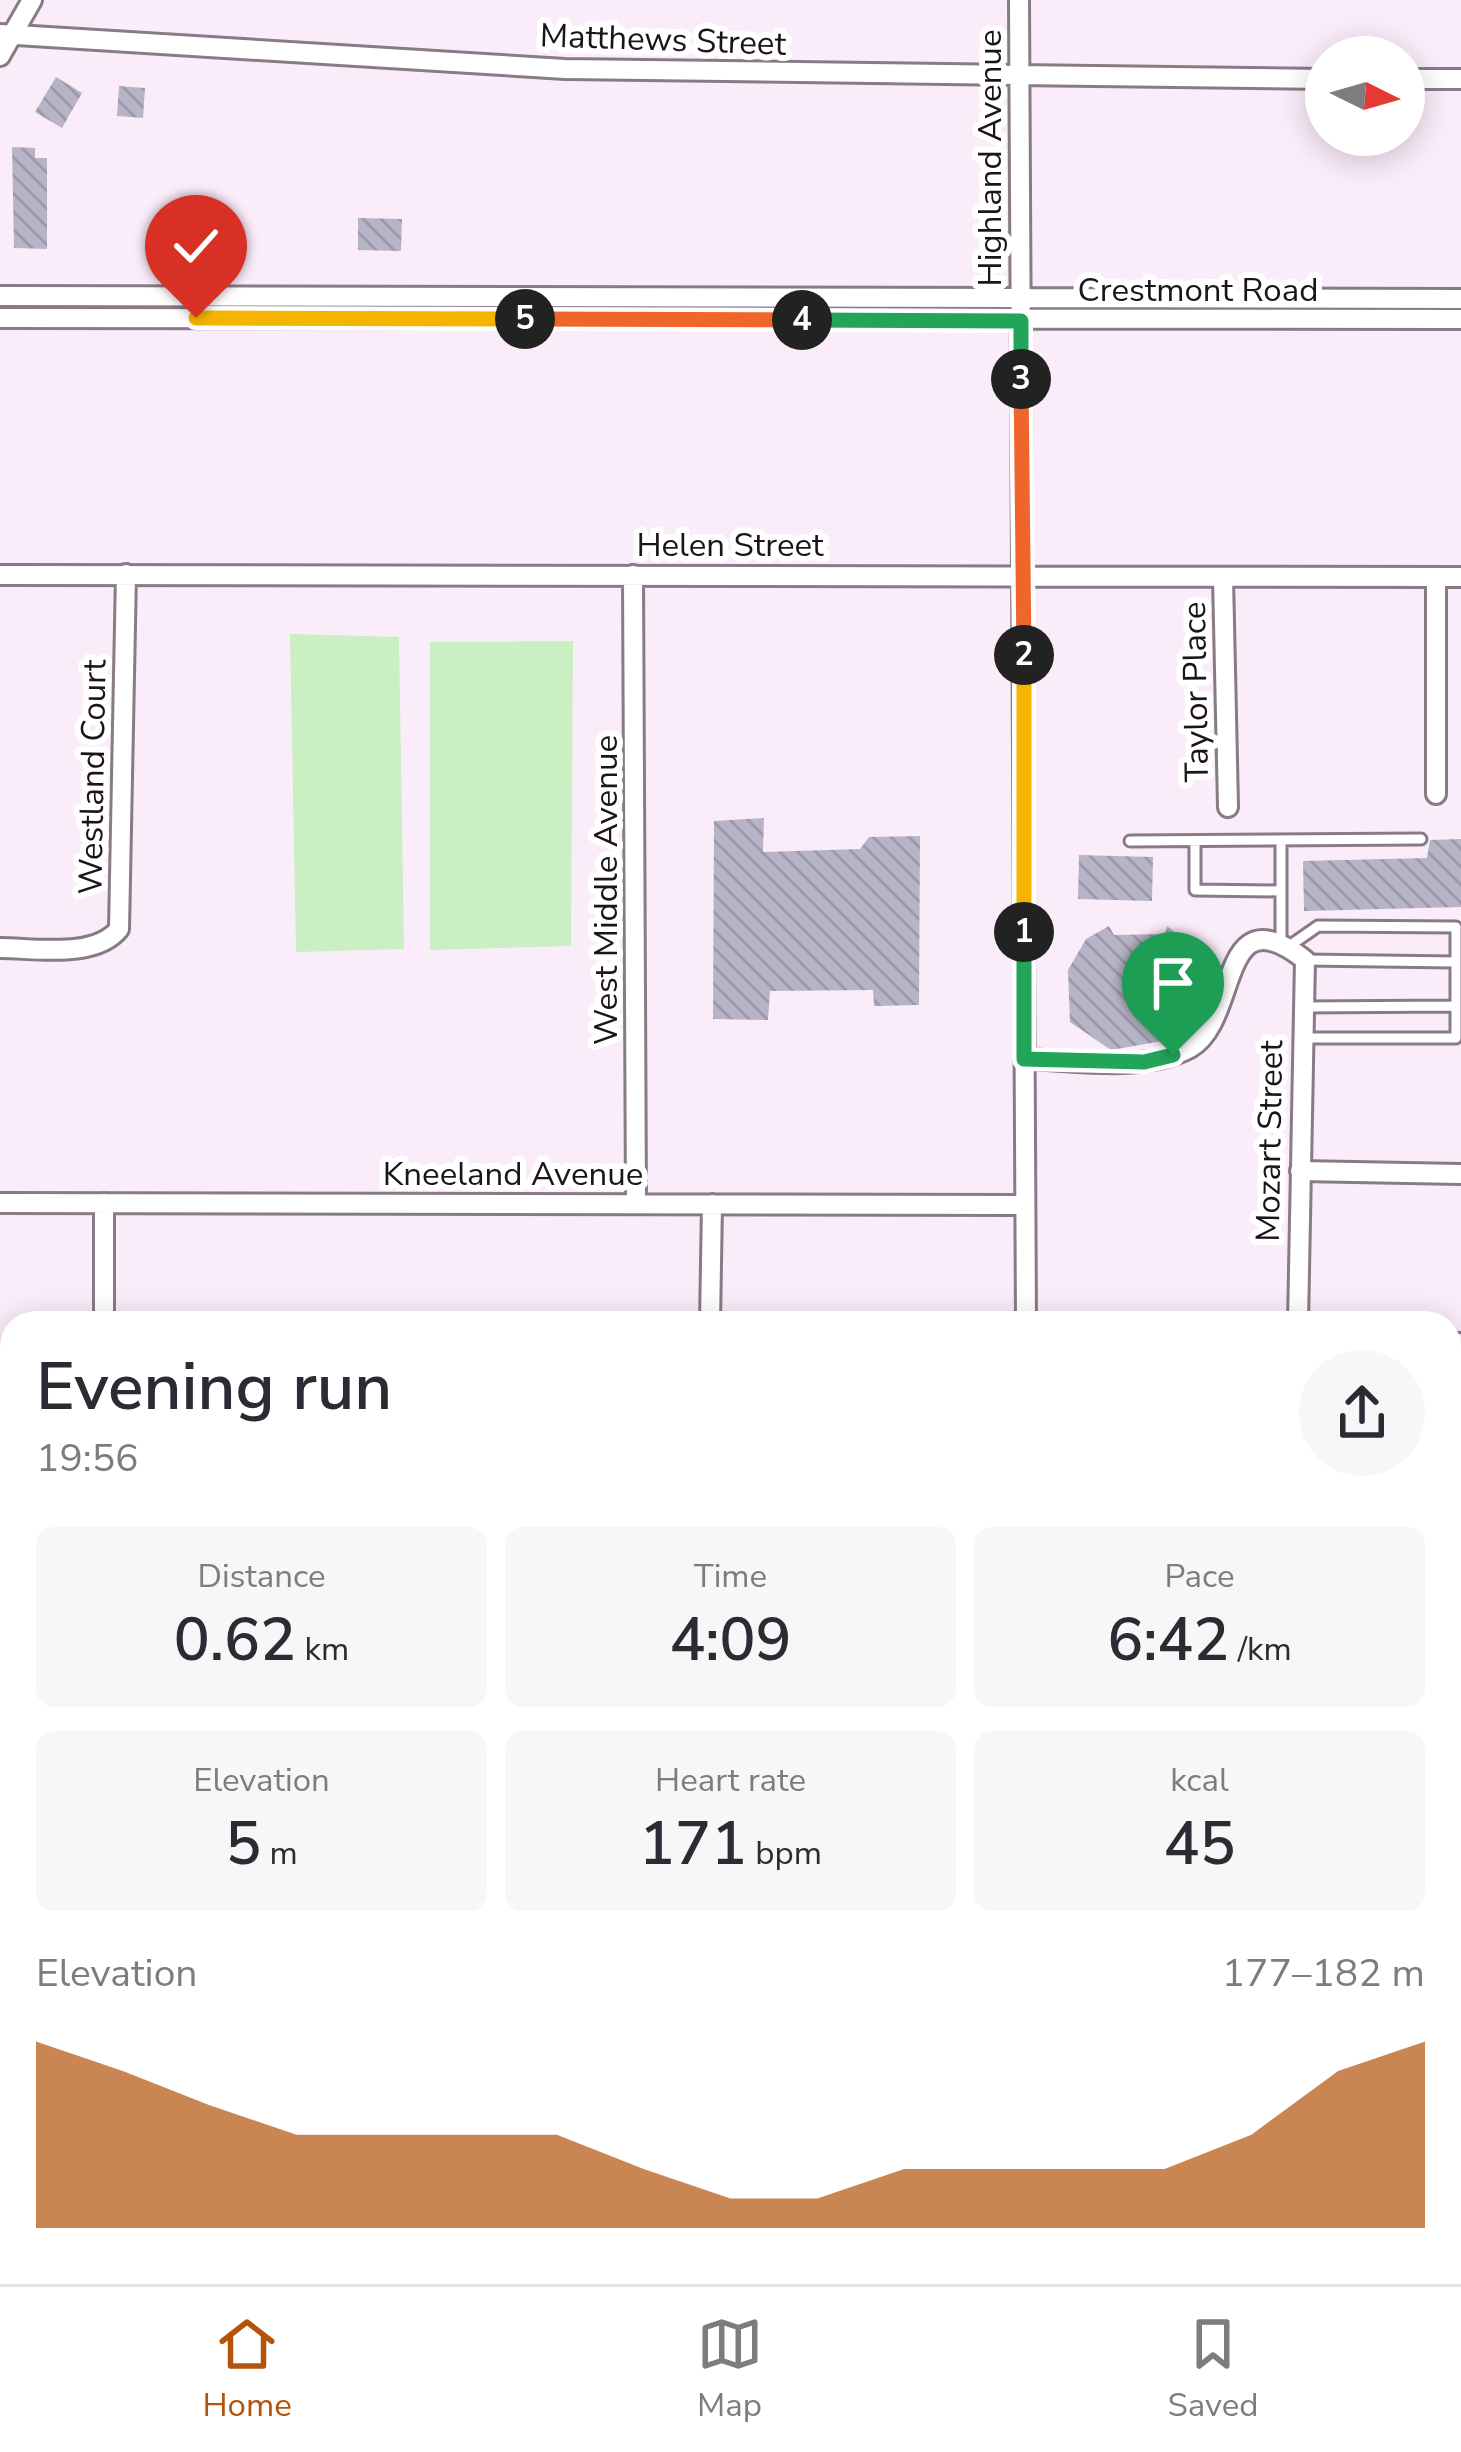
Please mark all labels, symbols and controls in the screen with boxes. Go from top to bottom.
street label: Matthews Street [539,13,787,67]
street label: Highland Avenue [968,30,1013,286]
north arrow [1305,36,1425,156]
map controls [1305,36,1425,156]
pin [145,195,247,318]
icon: check [163,213,229,279]
street label: Crestmont Road [1078,268,1318,313]
pin: 5 [495,289,555,349]
pin: 4 [772,290,832,350]
text: 5 [515,296,535,341]
text: 4 [792,297,812,342]
pin: 3 [991,349,1051,409]
text: 3 [1011,356,1031,401]
street label: Helen Street [636,523,824,568]
street label: Taylor Place [1172,601,1220,783]
pin: 2 [994,625,1054,685]
text: 2 [1014,632,1034,677]
street label: Westland Court [68,659,118,895]
street label: West Middle Avenue [584,735,629,1045]
pin: 1 [994,902,1054,962]
text: 1 [1014,909,1034,954]
pin [1122,932,1224,1055]
icon: arrive [1140,950,1206,1016]
street label: Mozart Street [1246,1039,1294,1242]
street label: Kneeland Avenue [383,1152,643,1197]
text: Evening run [36,1342,392,1432]
button: share [1299,1350,1425,1476]
text: 19:56 [36,1432,139,1485]
text: Distance [197,1554,326,1599]
text: Time [694,1554,767,1599]
text: Pace [1164,1554,1235,1599]
text: 0.62 [174,1599,296,1681]
text: 4:09 [669,1599,792,1681]
text: 6:42 [1107,1599,1229,1681]
text: km [296,1627,349,1672]
text: /km [1229,1627,1292,1672]
text: Elevation [193,1758,330,1803]
text: Heart rate [655,1758,806,1803]
text: kcal [1170,1758,1229,1803]
text: 5 [225,1803,261,1885]
text: 171 [639,1803,747,1885]
text: 45 [1164,1803,1236,1885]
text: m [261,1831,298,1876]
text: bpm [747,1831,822,1876]
text: Elevation [36,1947,197,2000]
text: 177–182 m [1222,1947,1425,2000]
tab: Home [202,2311,292,2428]
tab: Map [697,2311,763,2428]
tab: Saved [1167,2311,1259,2428]

